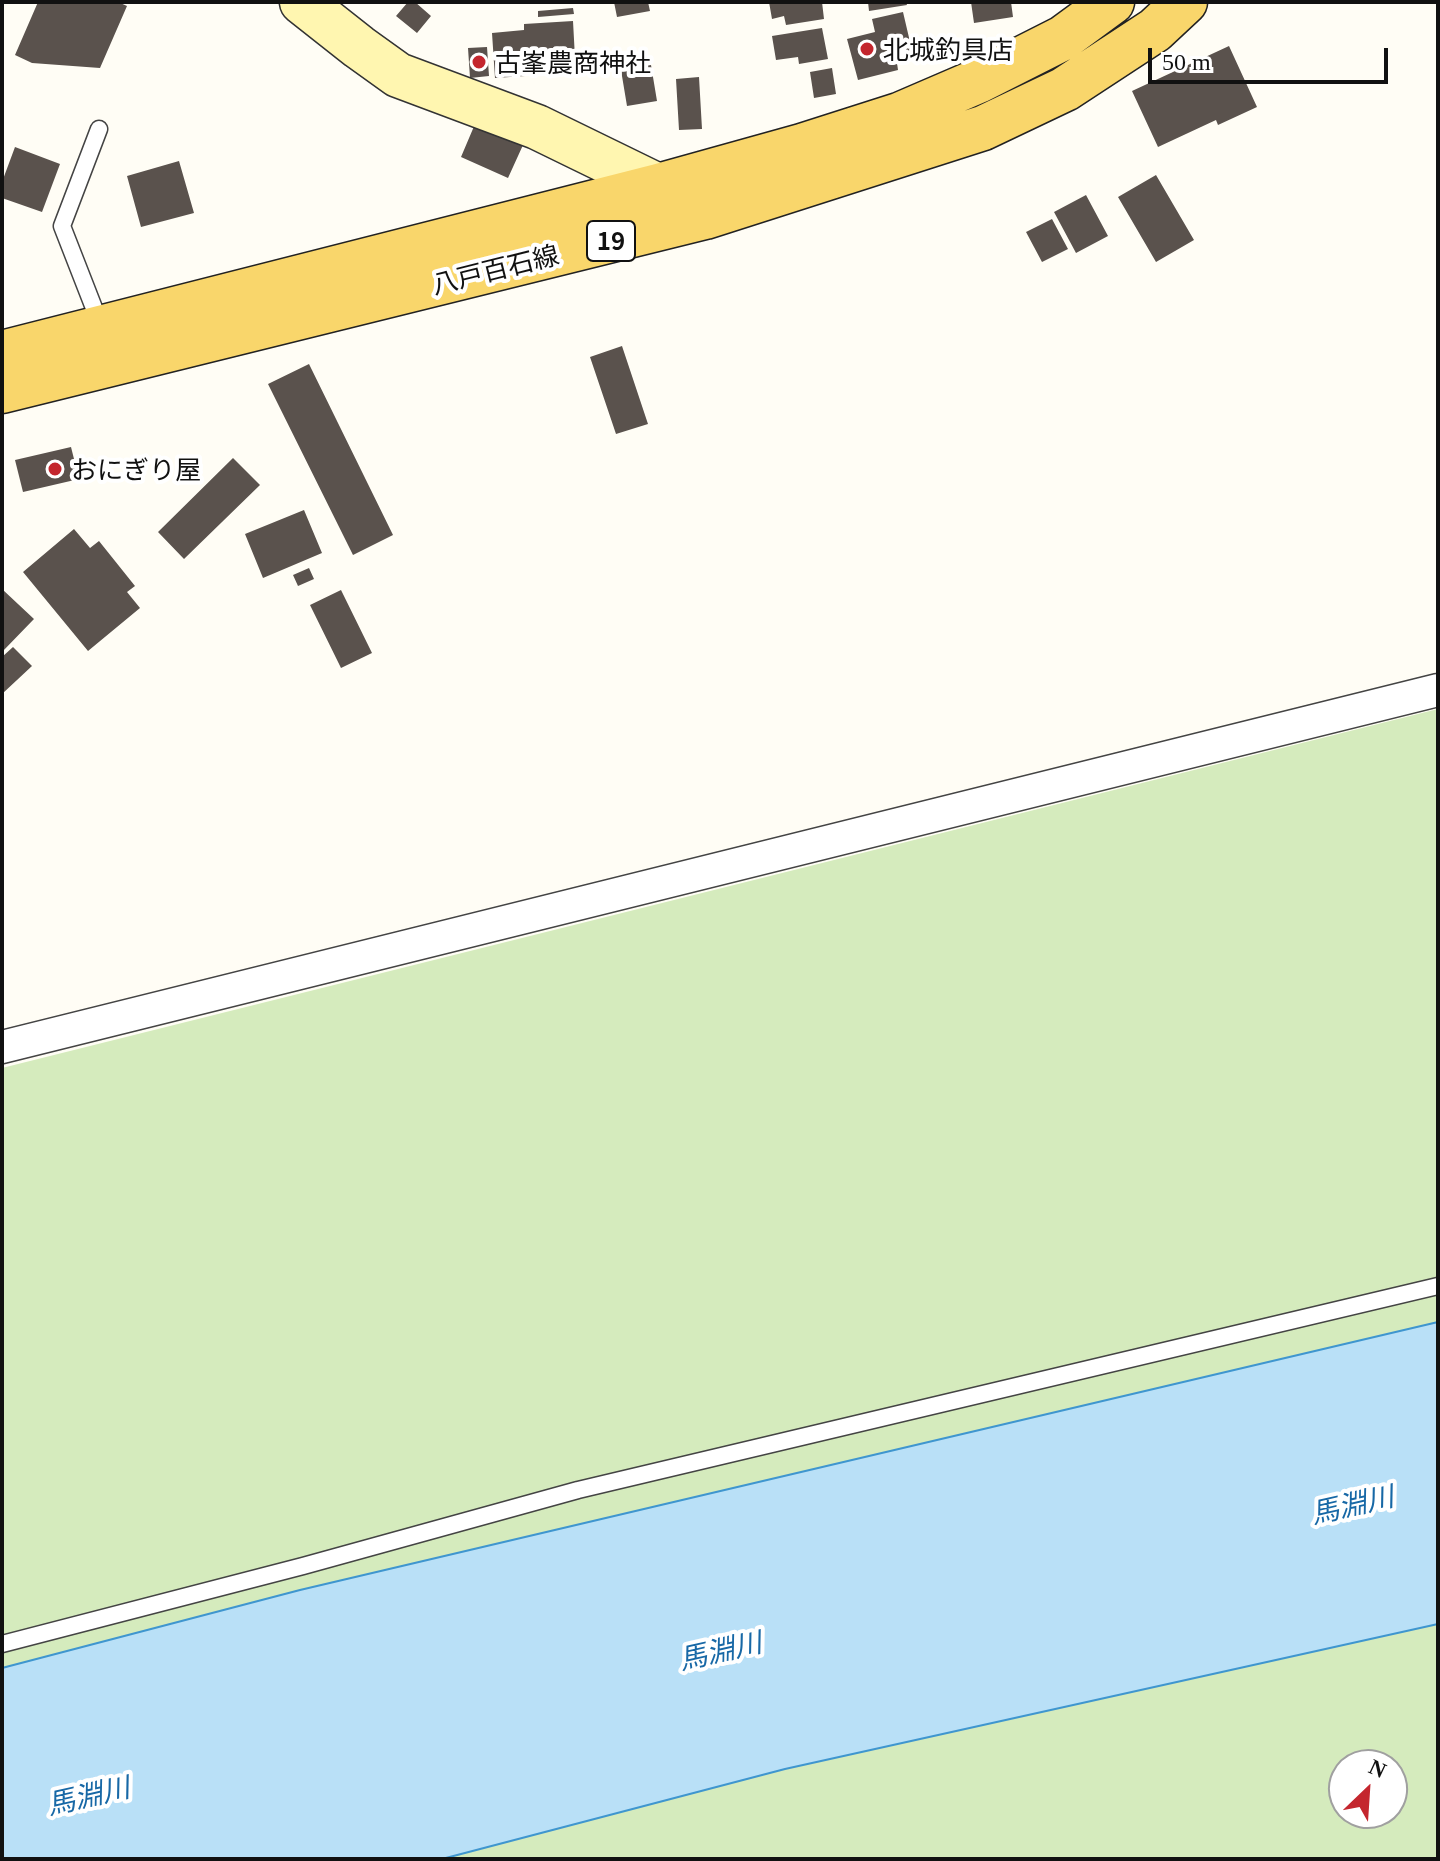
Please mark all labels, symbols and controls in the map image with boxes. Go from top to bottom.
scale bar [1152,32,1392,82]
place label: 北城釣具店 [883,33,1013,65]
marker: 北城釣具店 [858,40,876,58]
place label: 古峯農商神社 [495,46,651,78]
text: 50 m [1162,49,1211,75]
marker: 古峯農商神社 [470,53,488,71]
road number: 19 [587,221,635,261]
street label: 八戸百石線 [428,238,562,300]
place label: おにぎり屋 [71,453,201,485]
marker: おにぎり屋 [46,460,64,478]
water label: 馬淵川 [1307,1478,1397,1530]
water label: 馬淵川 [675,1624,765,1676]
north arrow [1328,1749,1408,1829]
text: N [1365,1754,1390,1783]
water label: 馬淵川 [43,1769,133,1821]

